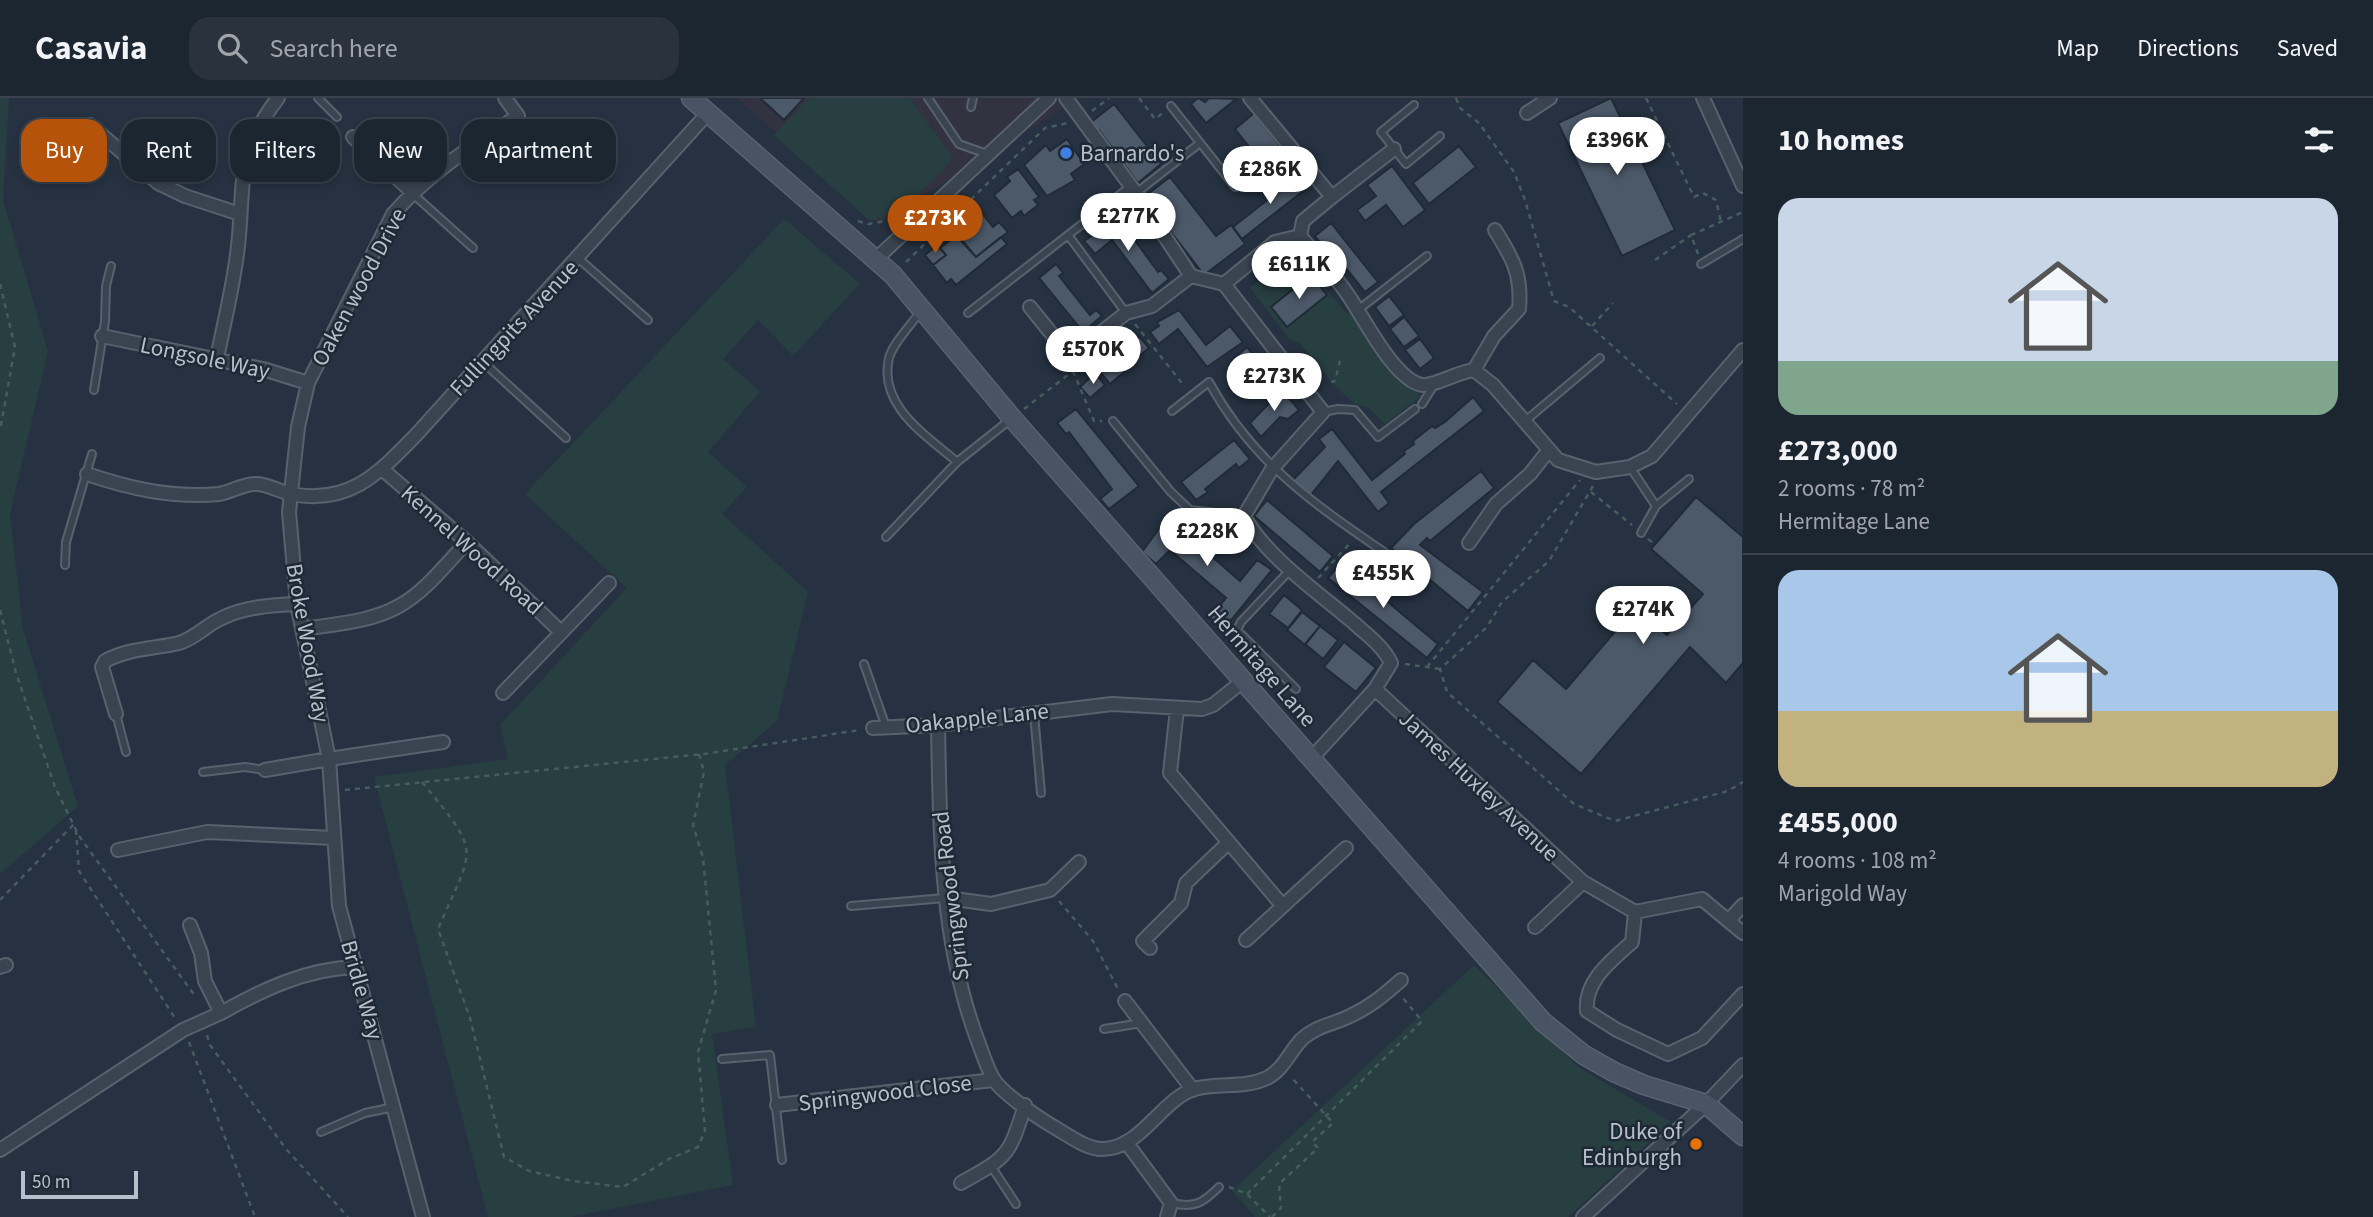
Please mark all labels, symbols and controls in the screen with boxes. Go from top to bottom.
search box [189,17,679,80]
text: Casavia [35,25,147,72]
icon: search [213,29,251,67]
text: Search here [269,30,398,67]
text: Map [2056,31,2099,66]
text: Directions [2137,31,2239,66]
text: Saved [2277,31,2338,66]
pin: £396K [1568,118,1666,177]
chip: Buy [21,119,107,182]
chip: Rent [121,119,216,182]
chip: Filters [230,119,340,182]
chip: New [354,119,447,182]
chip: Apartment [461,119,616,182]
text: 10 homes [1778,119,1904,162]
icon: filters [2300,121,2338,159]
text: £396K [1586,123,1648,156]
place label: Barnardo's [1080,137,1185,170]
marker: Barnardo's [1058,145,1074,161]
pin: £286K [1221,146,1319,206]
text: £286K [1239,152,1301,185]
pin: £277K [1079,194,1177,253]
pin: £273K [886,195,984,255]
text: £277K [1097,199,1159,232]
text: £273K [904,201,966,234]
street label: Oaken wood Drive [303,202,415,372]
pin: £611K [1250,242,1348,301]
icon: home [1995,243,2121,369]
text: £611K [1268,247,1330,280]
street label: Fullingpits Avenue [442,252,586,404]
pin: £570K [1044,327,1142,386]
street label: Longsole Way [137,328,273,388]
text: £570K [1062,332,1124,365]
pin: £273K [1225,354,1323,413]
text: £273K [1243,359,1305,392]
text: £273,000 [1778,429,1898,472]
text: 2 rooms · 78 m² [1778,472,1925,505]
street label: Kennel Wood Road [394,477,550,623]
text: Hermitage Lane [1778,505,1930,538]
pin: £228K [1158,508,1256,568]
text: £228K [1176,514,1238,547]
pin: £455K [1334,550,1432,610]
text: £455K [1352,556,1414,589]
street label: Broke Wood Way [278,561,338,725]
pin: £274K [1594,587,1692,646]
text: £274K [1612,592,1674,625]
street label: Hermitage Lane [1200,598,1324,734]
icon: home [1995,615,2121,741]
street label: Oakapple Lane [904,694,1050,742]
street label: James Huxley Avenue [1391,703,1567,869]
text: £455,000 [1778,801,1898,844]
street label: Springwood Road [924,809,978,983]
text: 4 rooms · 108 m² [1778,844,1937,877]
text: Marigold Way [1778,877,1907,910]
street label: Bridle Way [332,937,392,1044]
street label: Springwood Close [797,1066,973,1120]
place label: Duke of Edinburgh [1582,1115,1683,1174]
marker: Duke of Edinburgh [1688,1136,1704,1152]
scale bar [21,1168,138,1200]
text: 50 m [32,1169,70,1196]

